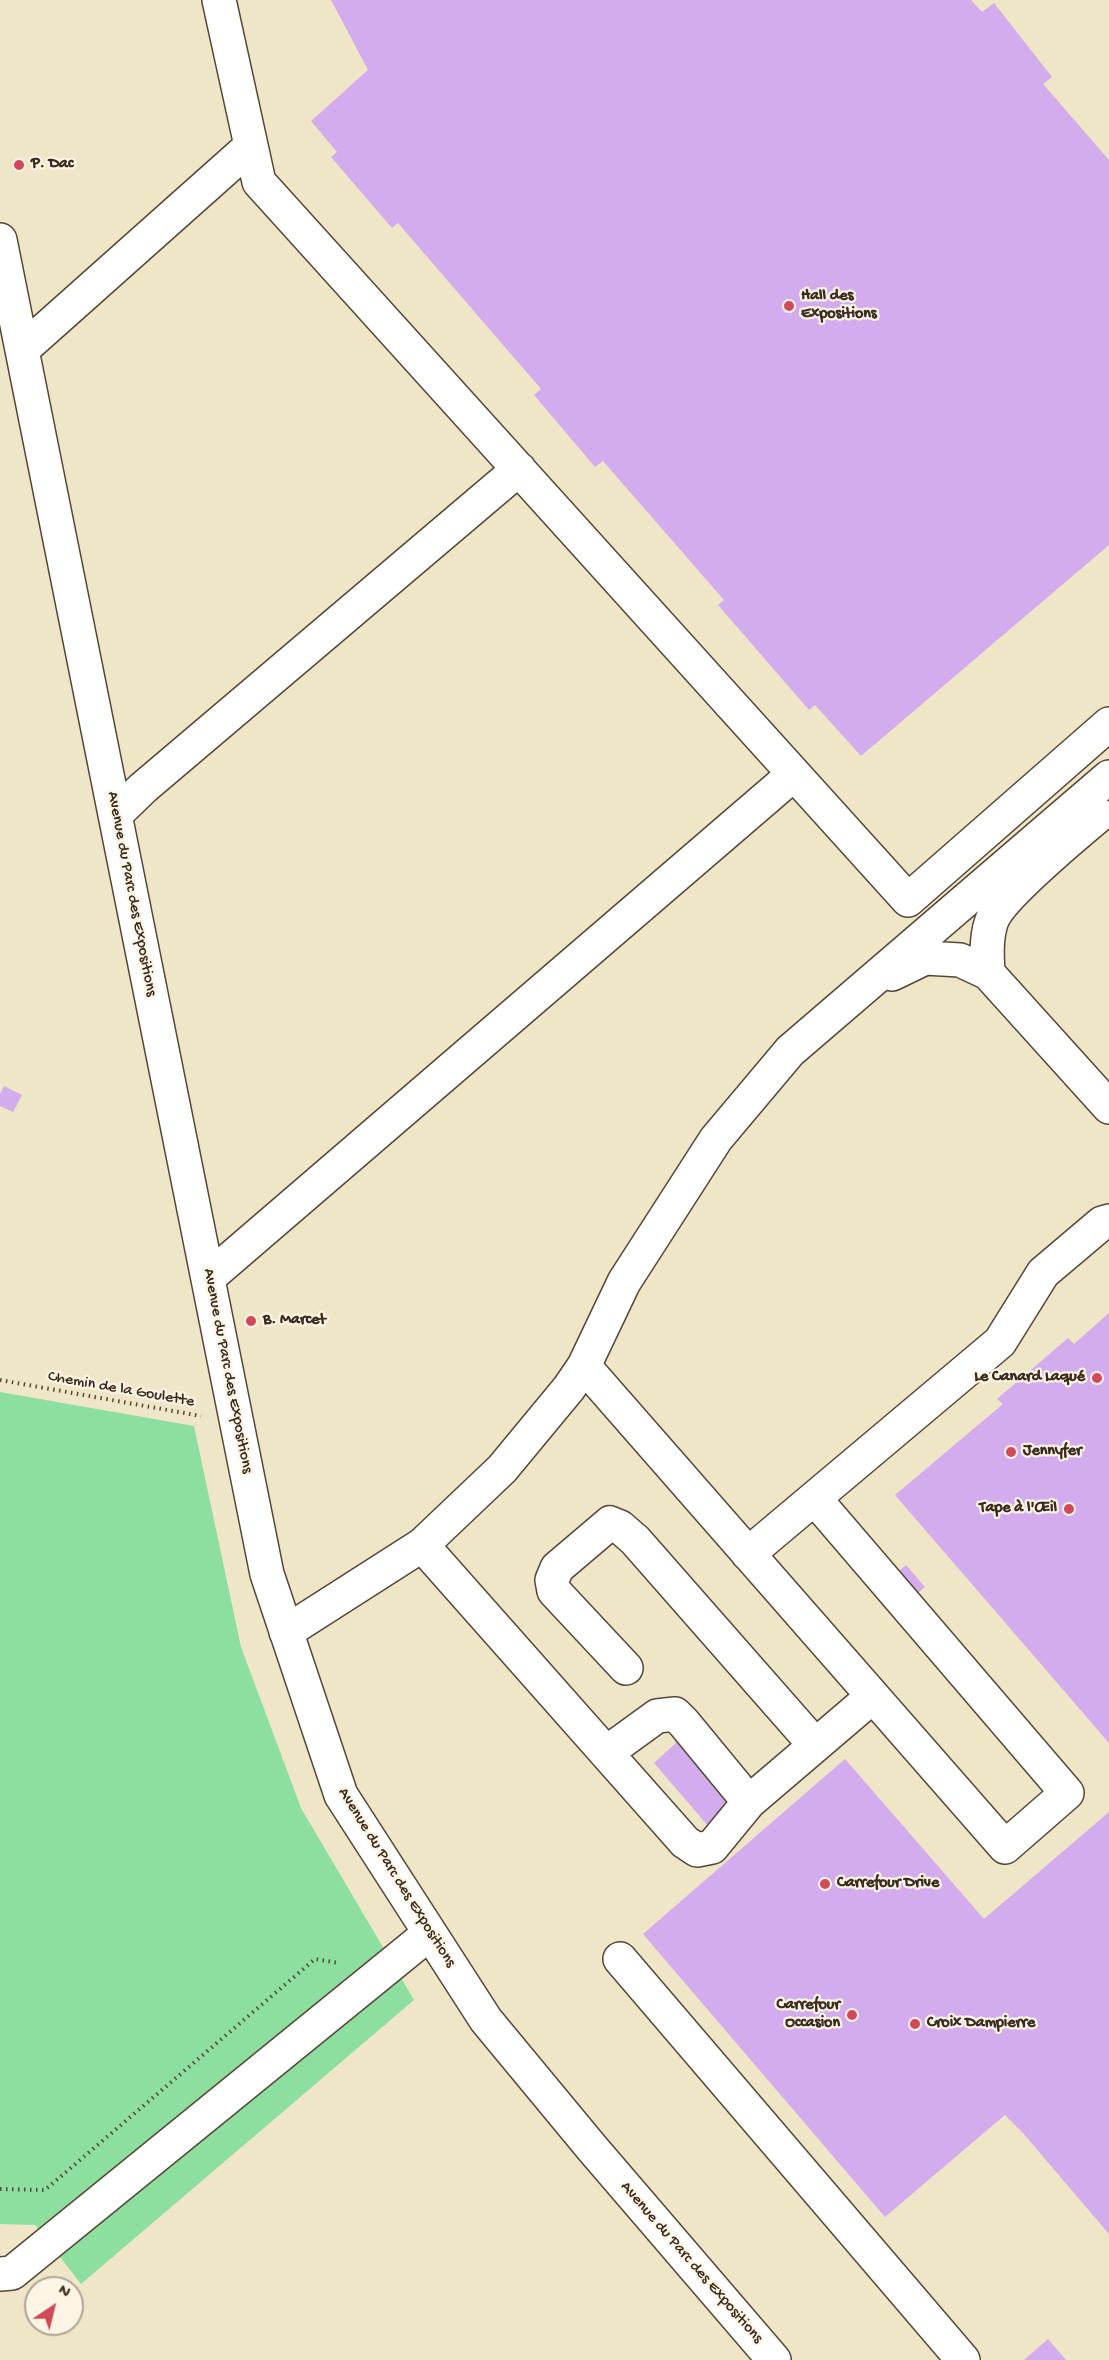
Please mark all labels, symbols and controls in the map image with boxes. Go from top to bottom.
place label: P. Dac [31,155,73,175]
marker: P. Dac [12,158,26,172]
place label: Hall des Expositions [801,287,877,325]
marker: Hall des Expositions [782,299,796,313]
street label: Avenue du Parc des Expositions [102,790,160,998]
street label: Avenue du Parc des Expositions [198,1267,256,1475]
place label: B. Marcet [263,1311,326,1331]
marker: B. Marcet [244,1314,258,1328]
street label: Chemin de la Goulette [46,1368,196,1412]
place label: Le Canard Laqué [974,1368,1085,1388]
marker: Le Canard Laqué [1090,1371,1104,1385]
place label: Jennyfer [1023,1442,1082,1462]
marker: Jennyfer [1004,1445,1018,1459]
place label: Tape à l'Œil [979,1499,1057,1519]
marker: Tape à l'Œil [1062,1502,1076,1516]
street label: Avenue du Parc des Expositions [333,1785,459,1971]
place label: Carrefour Drive [837,1874,939,1894]
marker: Carrefour Drive [818,1877,832,1891]
place label: Carrefour Occasion [776,1996,840,2034]
marker: Carrefour Occasion [845,2008,859,2022]
place label: Croix Dampierre [927,2014,1035,2034]
marker: Croix Dampierre [908,2017,922,2031]
street label: Avenue du Parc des Expositions [615,2178,767,2348]
north arrow [24,2276,84,2336]
text: N [54,2282,73,2303]

